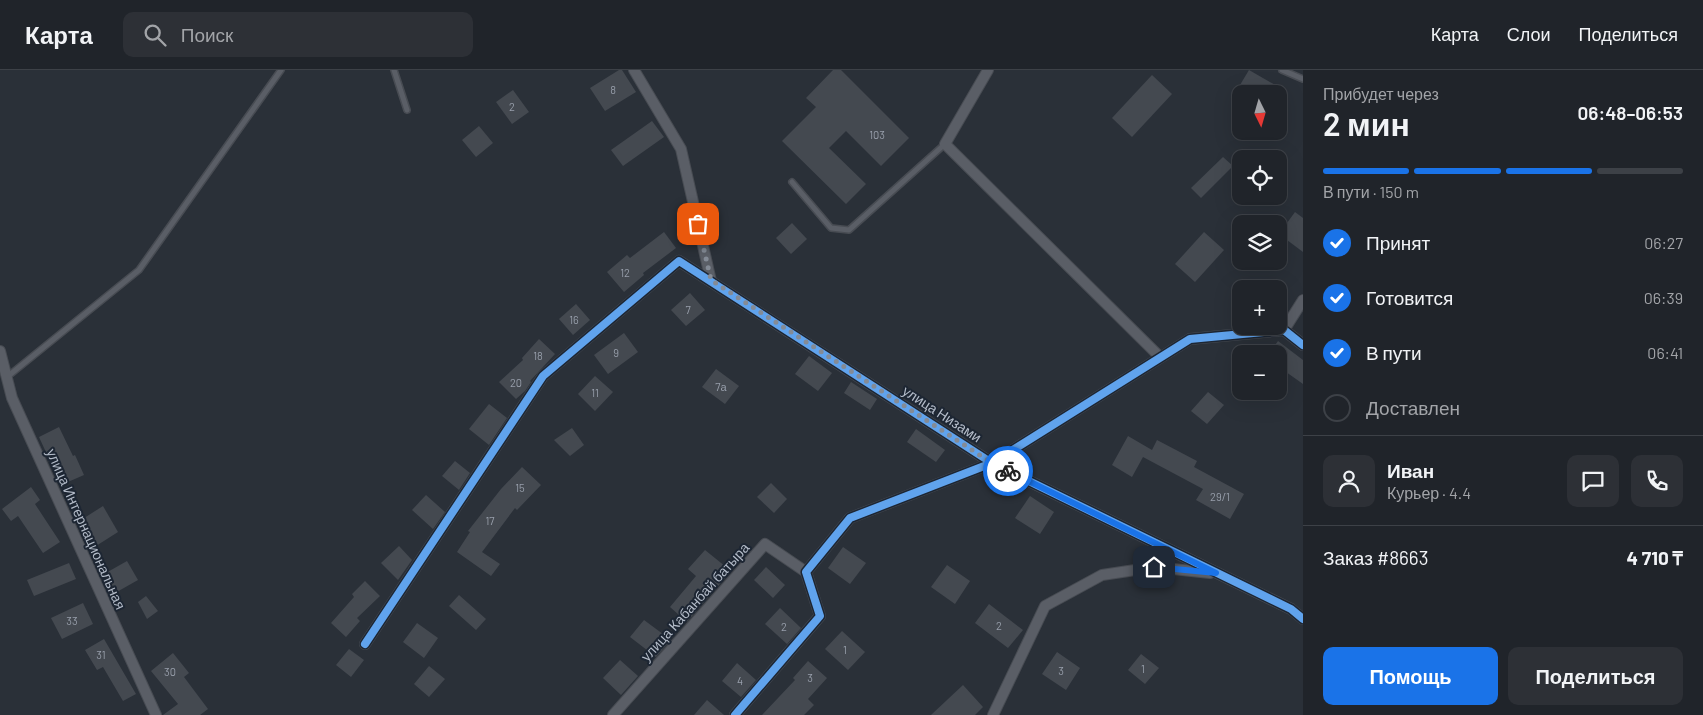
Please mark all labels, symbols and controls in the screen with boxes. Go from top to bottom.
search box [123,12,473,57]
text: Карта [25,20,93,49]
icon: search [141,21,169,49]
text: Поиск [181,23,233,46]
text: Карта [1431,23,1479,45]
text: Слои [1507,23,1551,45]
text: Поделиться [1579,23,1678,45]
house number: 8 [610,83,616,96]
text: Прибудет через [1323,84,1439,103]
north arrow [1232,85,1288,140]
map controls [1232,85,1287,400]
house number: 2 [509,100,515,113]
text: 06:48–06:53 [1578,101,1683,124]
text: 2 мин [1323,104,1410,142]
house number: 103 [869,128,885,141]
button: locate [1232,150,1287,205]
text: В пути · 150 m [1323,182,1419,201]
pin [677,203,719,245]
icon: bag [684,210,712,238]
button: layers [1232,215,1287,270]
icon: check [1323,229,1351,257]
text: Принят [1366,231,1430,254]
text: 06:27 [1644,233,1683,252]
house number: 12 [620,266,630,279]
button: + [1232,280,1287,335]
icon: check [1323,284,1351,312]
text: Готовится [1366,286,1453,309]
text: 06:39 [1644,288,1683,307]
house number: 7 [685,303,691,316]
house number: 16 [569,313,579,326]
icon: check [1323,339,1351,367]
text: В пути [1366,341,1422,364]
text: 06:41 [1647,343,1683,362]
button: − [1232,345,1287,400]
house number: 9 [613,346,619,359]
house number: 18 [533,349,543,362]
house number: 20 [510,376,522,389]
house number: 7а [715,380,728,393]
street label: улица Низами [900,382,985,445]
house number: 11 [591,386,599,399]
text: Доставлен [1366,396,1460,419]
street label: улица Интернациональная [43,446,130,612]
courier [983,446,1033,496]
button: person [1323,455,1375,507]
button: chat [1567,455,1619,507]
button: phone [1631,455,1683,507]
icon: bike [994,457,1022,485]
text: Иван [1387,459,1434,482]
house number: 15 [515,481,525,494]
text: Курьер · 4.4 [1387,483,1471,502]
house number: 29/1 [1210,490,1230,503]
house number: 17 [485,514,495,527]
street label: улица Кабанбай батыра [637,539,753,664]
pin [1133,546,1175,588]
text: Заказ #8663 [1323,546,1428,569]
text: 4 710 ₸ [1626,546,1683,569]
icon: home [1140,553,1168,581]
house number: 33 [66,614,78,627]
house number: 2 [996,619,1002,632]
house number: 2 [781,620,787,633]
house number: 1 [843,643,847,656]
button: Помощь [1323,647,1498,705]
button: Поделиться [1508,647,1683,705]
house number: 31 [96,648,106,661]
house number: 1 [1141,662,1145,675]
house number: 3 [1058,664,1064,677]
house number: 30 [164,665,176,678]
house number: 3 [807,671,813,684]
house number: 4 [737,674,743,687]

